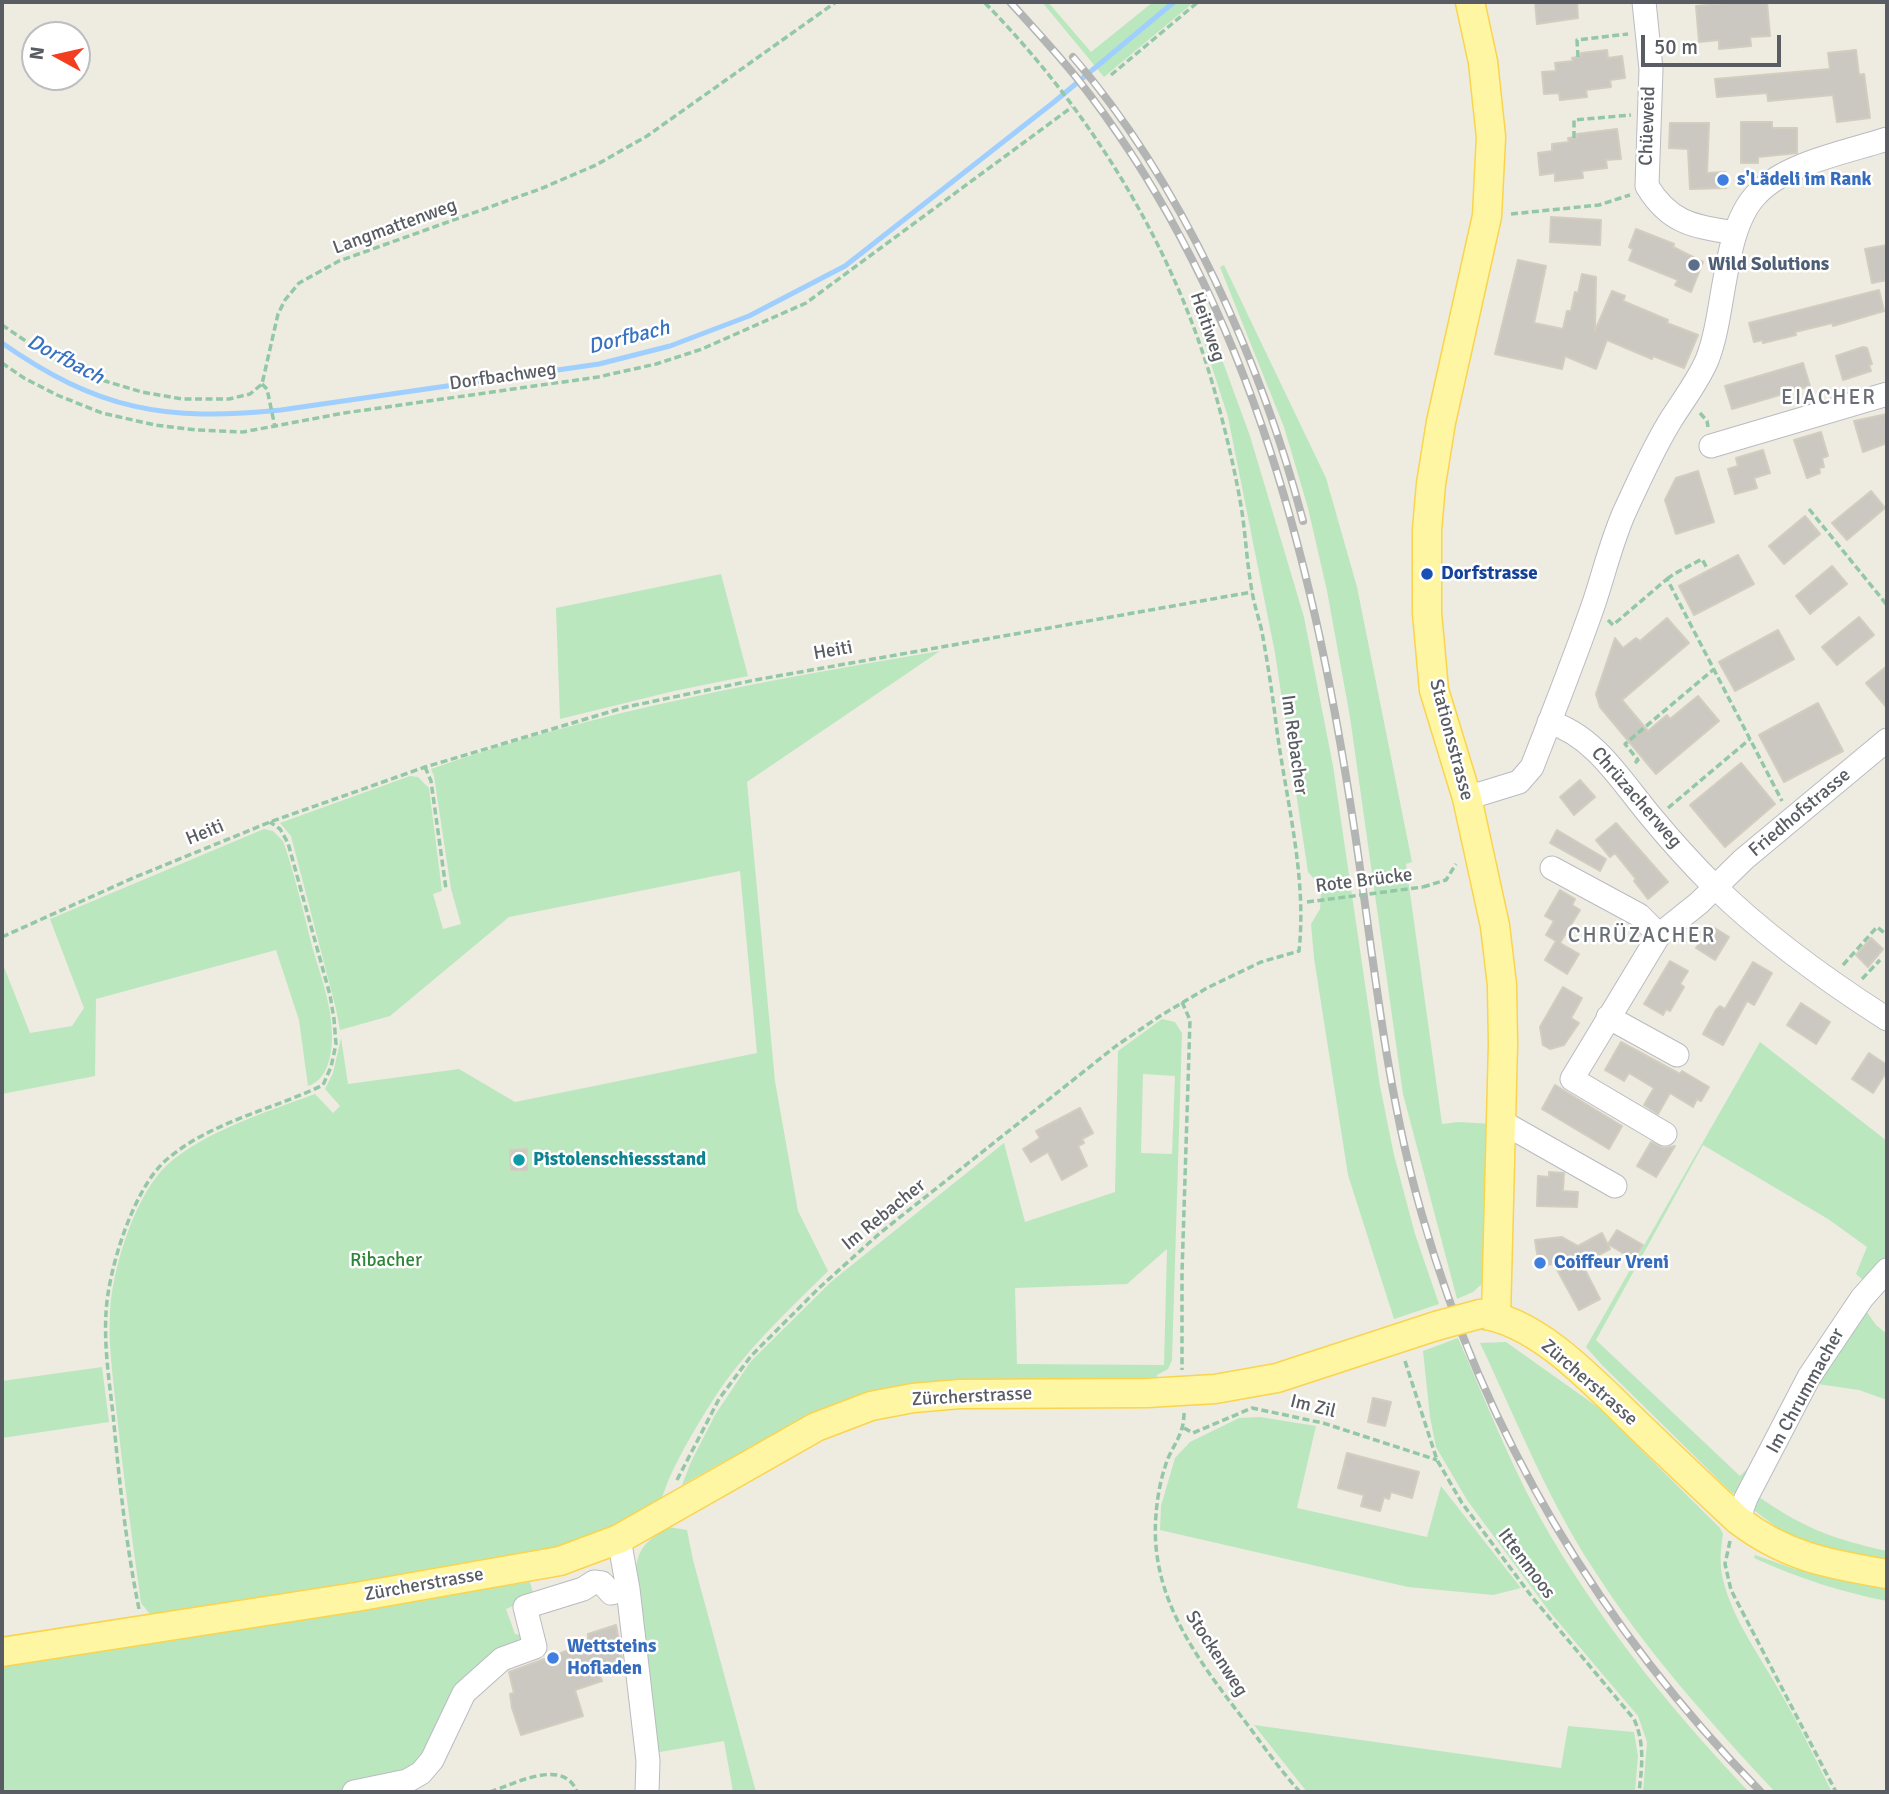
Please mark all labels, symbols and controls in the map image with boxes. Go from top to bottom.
north arrow [21,21,91,91]
scale bar [1644,21,1784,65]
text: 50 m [1654,34,1698,60]
text: N [24,45,50,62]
street label: Chüeweid [1635,86,1661,166]
place label: s'Lädeli im Rank [1737,169,1871,191]
marker: s'Lädeli im Rank [1715,172,1731,188]
street label: Langmattenweg [330,194,460,260]
place label: Wild Solutions [1708,254,1829,276]
marker: Wild Solutions [1686,257,1702,273]
street label: Heitiweg [1184,289,1230,365]
water label: Dorfbach [586,316,672,360]
water label: Dorfbach [22,329,108,391]
street label: Dorfbachweg [448,358,558,396]
district label: EIACHER [1782,385,1876,411]
place label: Dorfstrasse [1441,563,1538,585]
marker: Dorfstrasse [1419,566,1435,582]
street label: Heiti [812,636,854,666]
street label: Stationsstrasse [1424,677,1478,803]
street label: Im Rebacher [1276,693,1312,797]
street label: Chrüzacherweg [1586,743,1686,853]
street label: Friedhofstrasse [1745,764,1855,862]
street label: Heiti [182,815,228,851]
street label: Rote Brücke [1314,864,1414,898]
district label: CHRÜZACHER [1569,923,1715,949]
place label: Pistolenschiessstand [533,1149,706,1171]
marker: Pistolenschiessstand [511,1152,527,1168]
street label: Im Rebacher [838,1174,930,1256]
park label: Ribacher [350,1250,422,1272]
place label: Coiffeur Vreni [1554,1252,1669,1274]
marker: Coiffeur Vreni [1532,1255,1548,1271]
street label: Im Chrummacher [1762,1324,1850,1458]
street label: Zürcherstrasse [1536,1335,1642,1431]
street label: Zürcherstrasse [911,1382,1033,1412]
street label: Im Zil [1288,1390,1338,1424]
street label: Ittenmoos [1492,1524,1560,1604]
street label: Zürcherstrasse [363,1563,485,1607]
street label: Stockenweg [1180,1607,1252,1701]
place label: Wettsteins Hofladen [567,1636,656,1680]
marker: Wettsteins Hofladen [545,1650,561,1666]

